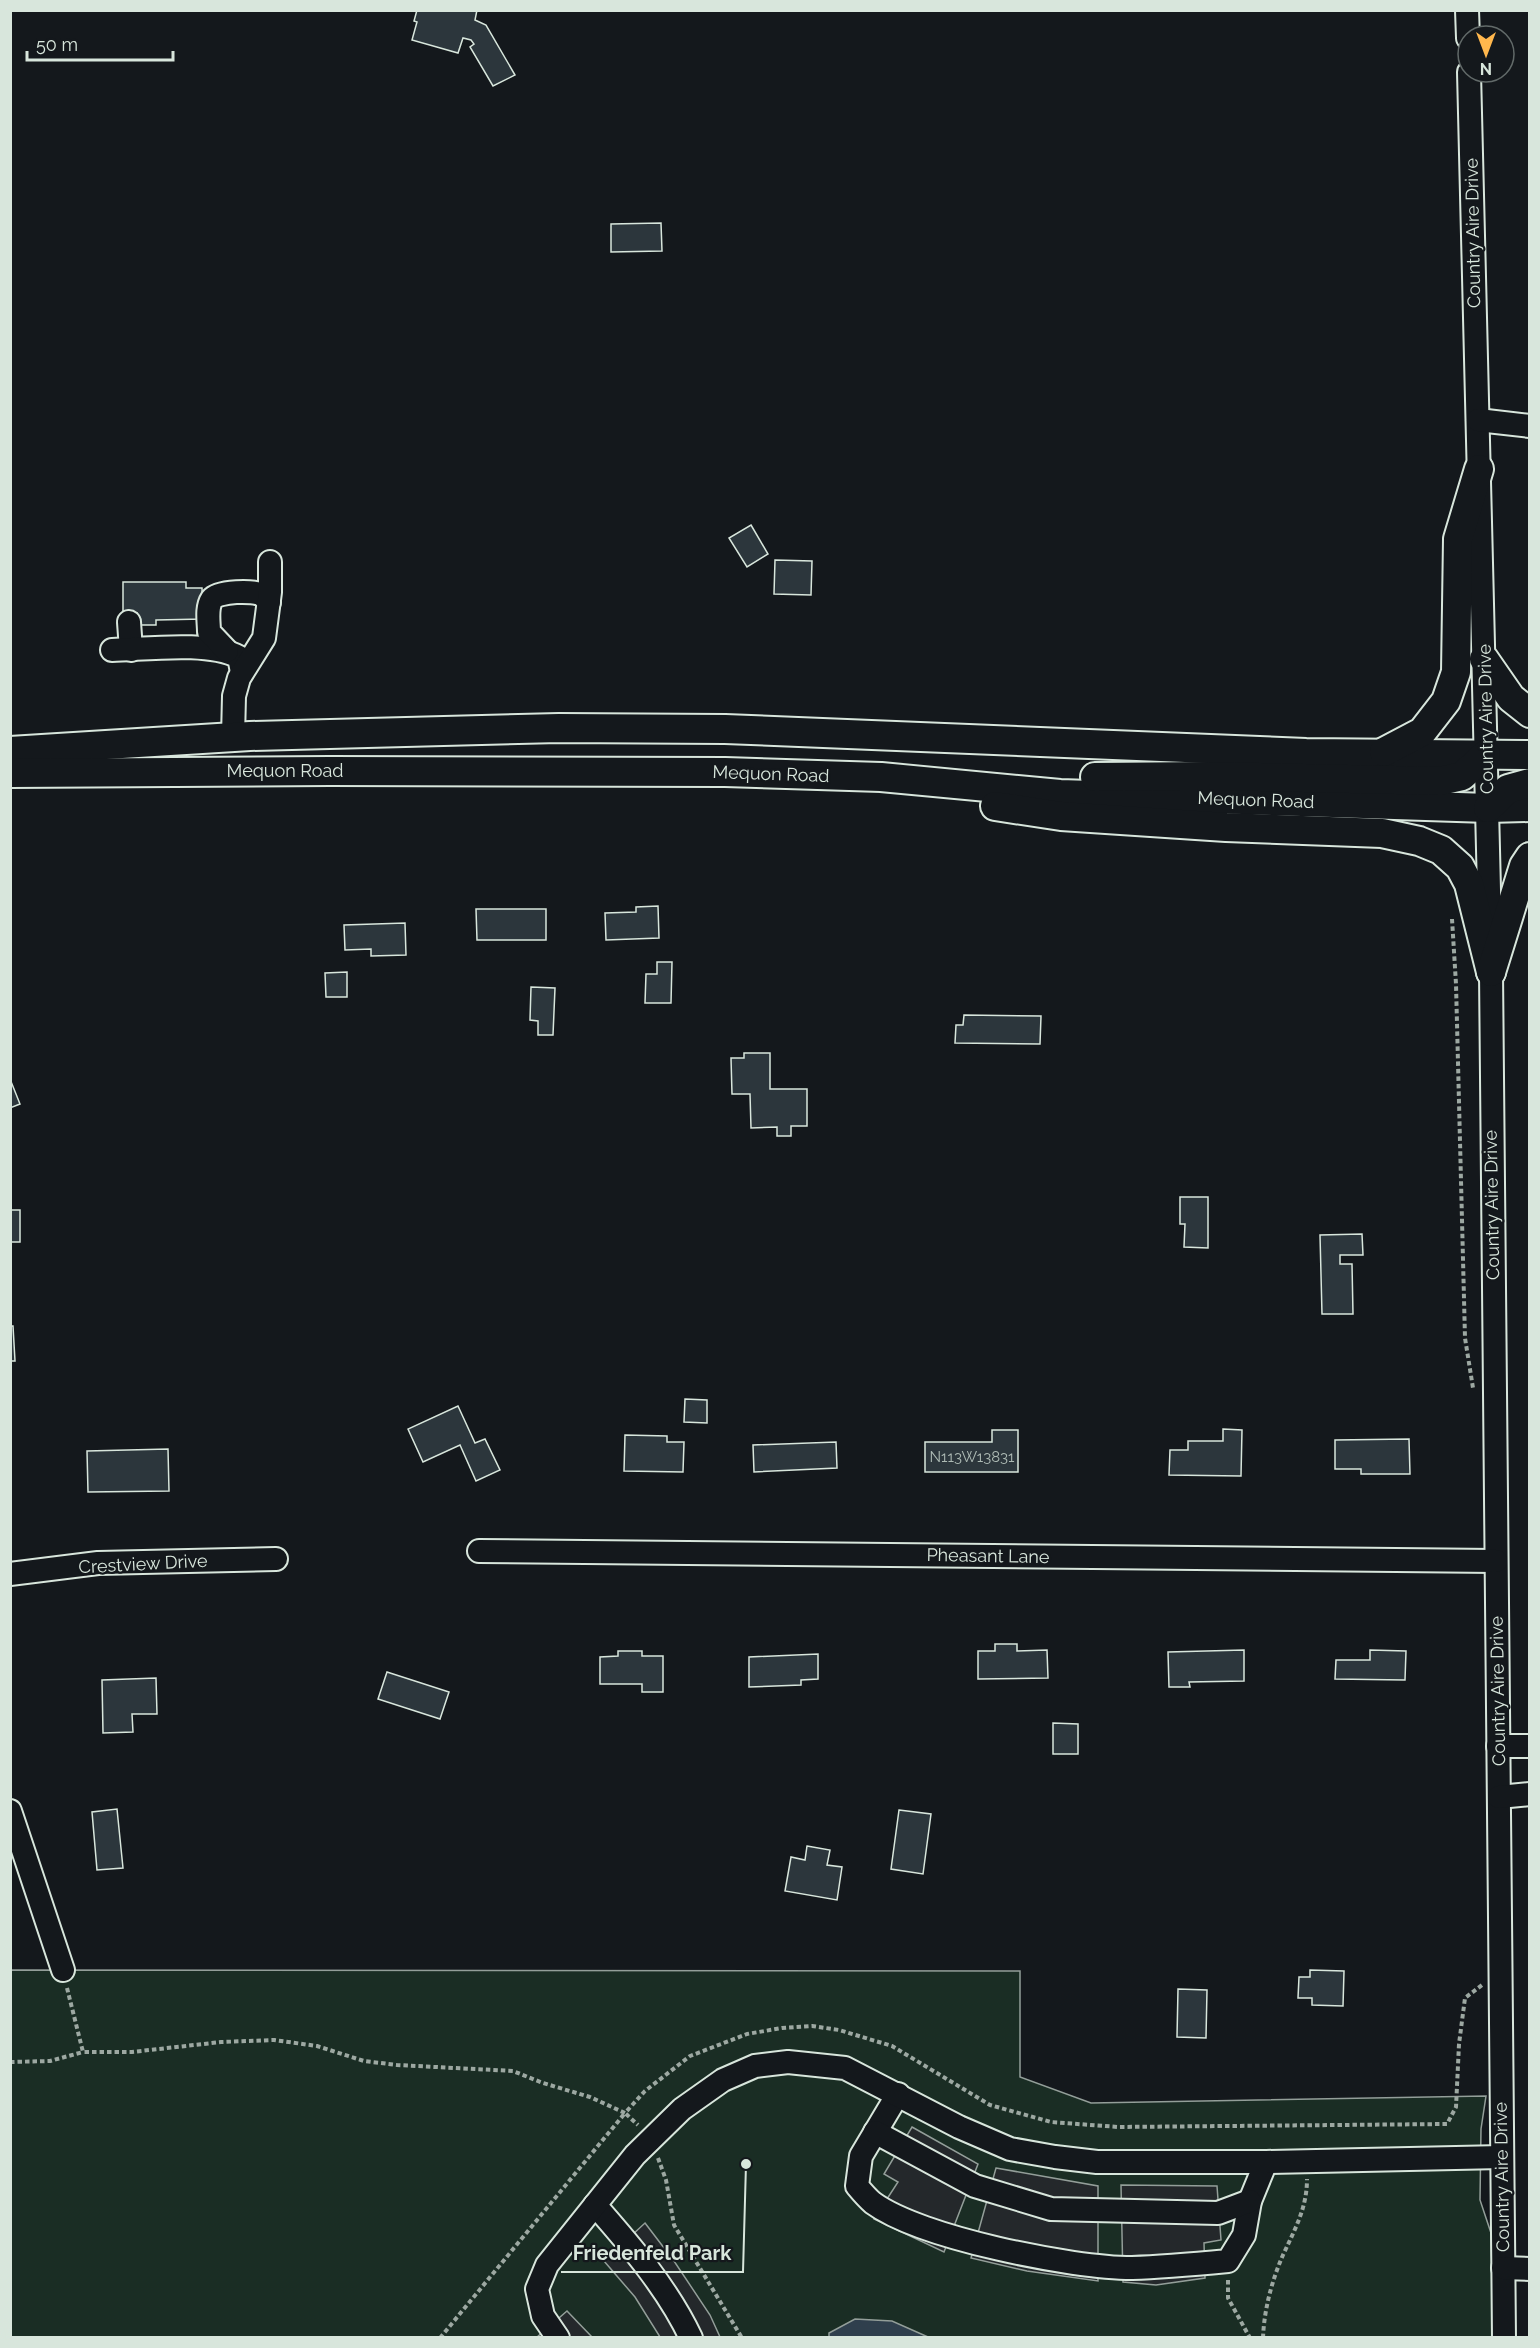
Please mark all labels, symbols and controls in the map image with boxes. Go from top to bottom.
scale bar [27,24,172,62]
north arrow [1456,24,1516,84]
text: 50 m [36,34,78,55]
text: N [1480,59,1492,78]
street label: Country Aire Drive [1461,157,1484,308]
street label: Country Aire Drive [1474,643,1497,794]
street label: Mequon Road [227,760,343,781]
street label: Mequon Road [712,761,830,786]
street label: Mequon Road [1197,787,1315,812]
street label: Country Aire Drive [1480,1129,1503,1280]
house number: N113W13831 [929,1448,1015,1466]
street label: Pheasant Lane [926,1544,1050,1567]
street label: Crestview Drive [78,1550,208,1577]
street label: Country Aire Drive [1486,1615,1509,1766]
street label: Country Aire Drive [1490,2101,1513,2252]
callout: Friedenfeld Park [561,2234,743,2272]
text: Friedenfeld Park [573,2241,732,2265]

